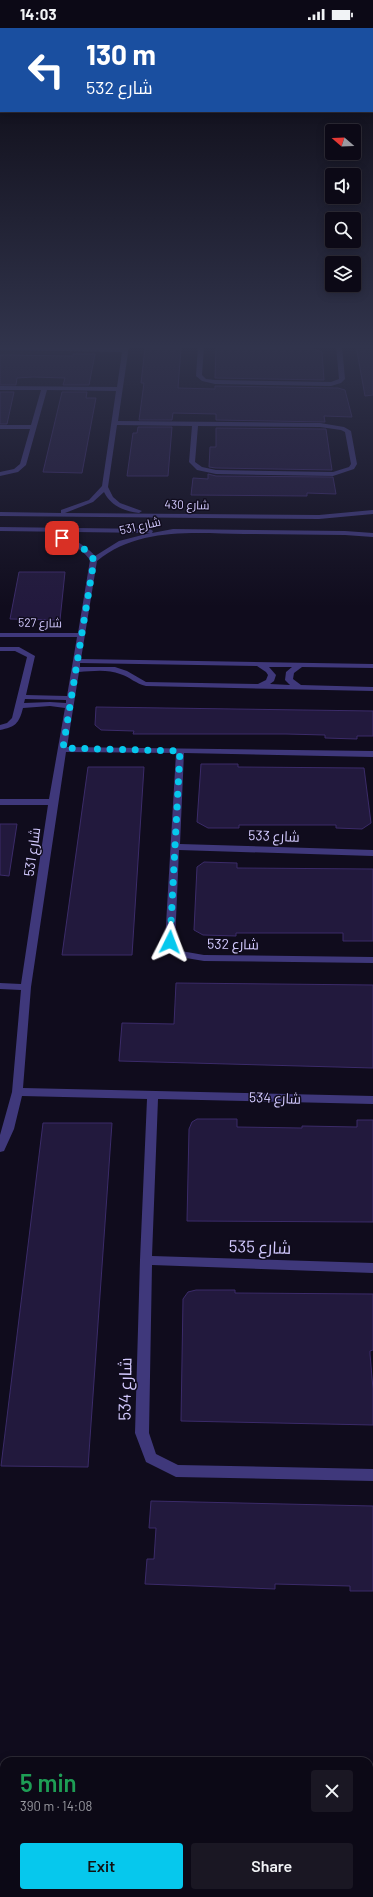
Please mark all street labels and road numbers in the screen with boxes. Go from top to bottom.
street label: شارع 430 [164,497,210,513]
street label: شارع 531 [118,513,162,539]
street label: شارع 527 [18,615,62,631]
street label: شارع 531 [20,826,44,878]
street label: شارع 533 [248,826,300,846]
street label: شارع 532 [207,935,259,953]
street label: شارع 534 [249,1088,301,1108]
street label: شارع 535 [228,1235,292,1260]
street label: شارع 534 [113,1357,138,1421]

